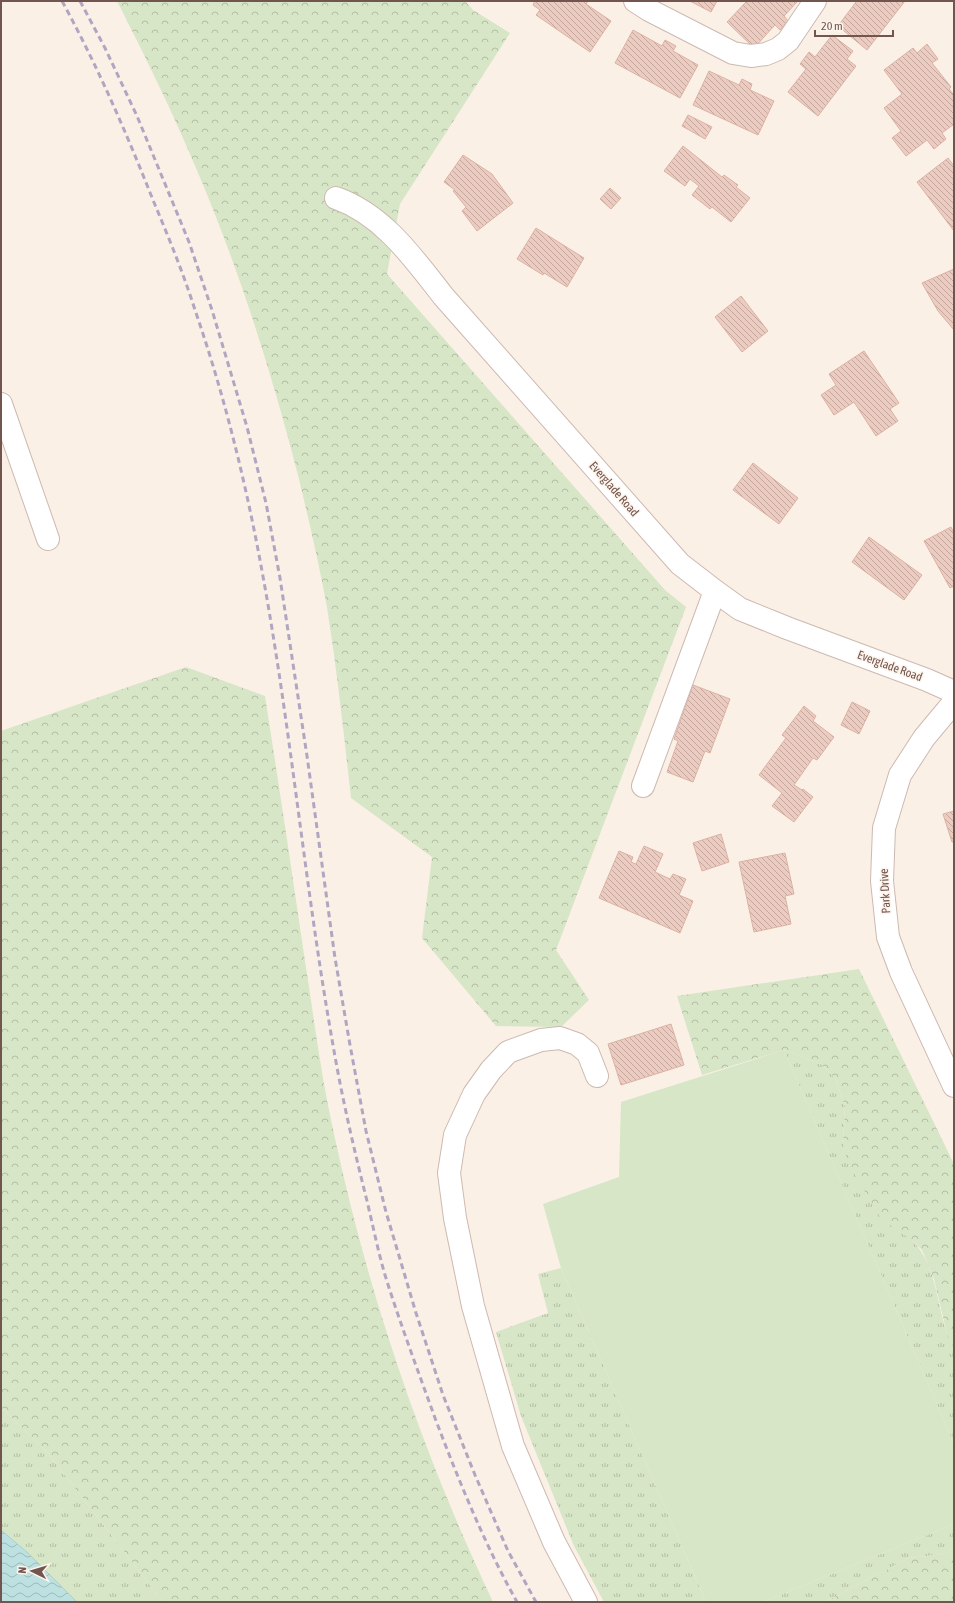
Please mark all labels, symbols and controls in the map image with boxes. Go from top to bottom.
scale bar [815,12,893,38]
text: 20 m [821,19,843,33]
street label: Everglade Road [586,459,642,519]
street label: Everglade Road [856,648,924,684]
street label: Park Drive [877,868,893,914]
north arrow [12,1551,52,1591]
text: N [16,1566,28,1574]

